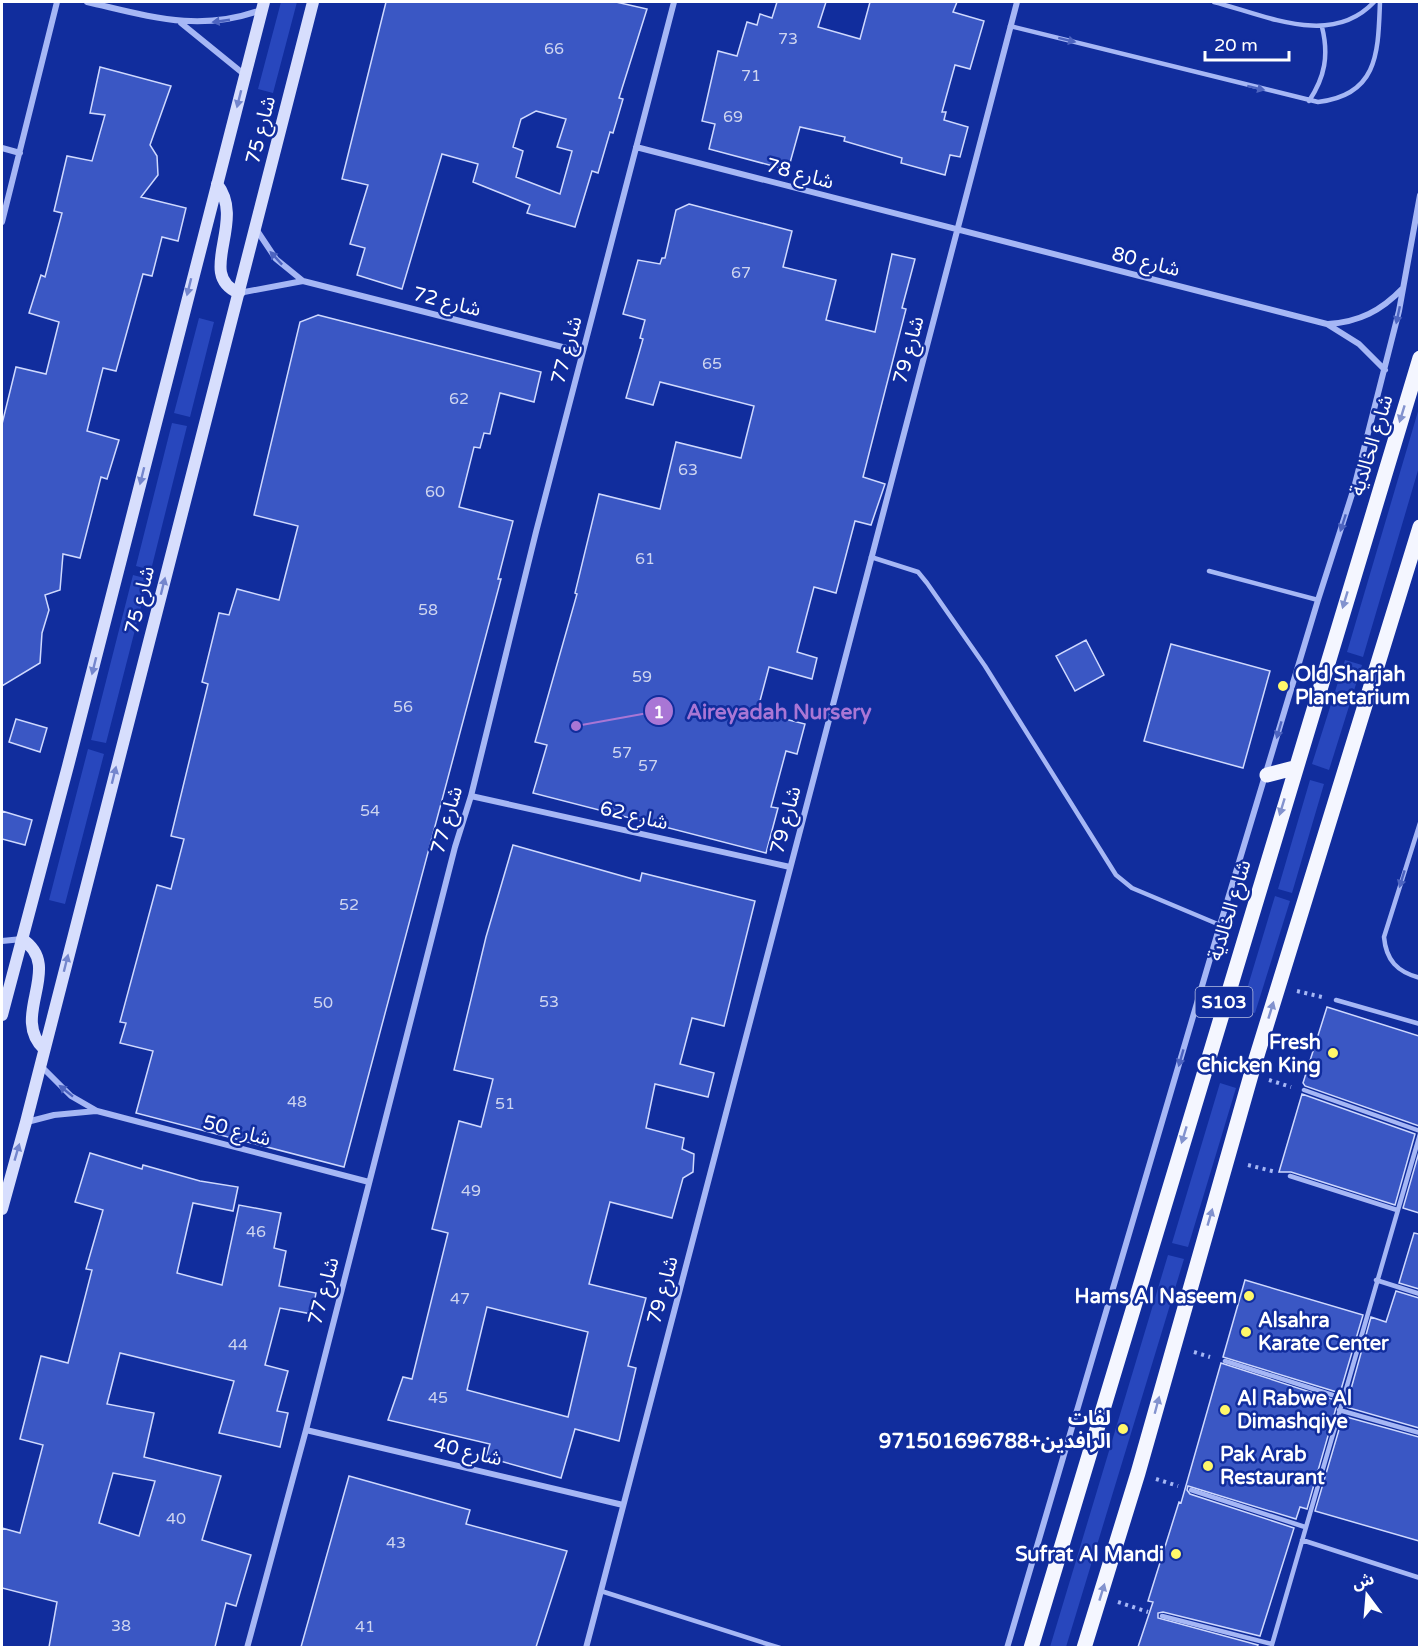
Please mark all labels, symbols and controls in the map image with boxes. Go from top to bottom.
one-way arrow [212,17,231,26]
scale bar [1205,24,1289,62]
house number: 73 [778,29,798,49]
text: 20 m [1214,34,1258,56]
one-way arrow [1058,36,1076,46]
house number: 66 [544,39,564,59]
house number: 71 [741,66,761,86]
one-way arrow [1247,83,1266,93]
one-way arrow [234,90,243,108]
street label: شارع 75 [241,94,283,167]
house number: 69 [723,107,743,127]
street label: شارع 78 [763,153,836,196]
street label: شارع 80 [1109,242,1182,284]
one-way arrow [270,251,283,266]
house number: 67 [731,263,751,283]
one-way arrow [184,278,194,297]
street label: شارع 72 [410,282,483,324]
one-way arrow [1393,306,1402,325]
street label: شارع 77 [546,314,589,387]
street label: شارع 79 [888,314,931,387]
house number: 65 [702,354,722,374]
house number: 62 [449,389,469,409]
street label: شارع الخالدية [1345,392,1401,499]
one-way arrow [1397,405,1406,423]
house number: 63 [678,460,698,480]
one-way arrow [136,467,146,486]
house number: 60 [425,482,445,502]
one-way arrow [1337,514,1347,532]
house number: 61 [635,549,655,569]
street label: شارع 75 [120,564,162,637]
one-way arrow [158,577,168,595]
one-way arrow [1340,591,1349,609]
house number: 58 [418,600,438,620]
one-way arrow [88,656,98,675]
place label: Old Sharjah Planetarium [1295,663,1410,710]
house number: 59 [632,667,652,687]
marker: Old Sharjah Planetarium [1276,679,1290,693]
callout: Aireyadah Nursery [644,692,884,731]
house number: 56 [393,697,413,717]
text: Aireyadah Nursery [686,700,872,725]
text: 1 [653,701,665,723]
one-way arrow [1274,721,1283,739]
house number: 57 [612,743,632,763]
house number: 57 [638,756,658,776]
one-way arrow [110,765,120,784]
street label: شارع 77 [426,784,470,857]
street label: شارع 79 [765,784,808,857]
street label: شارع 62 [597,796,670,837]
one-way arrow [1277,798,1286,816]
house number: 54 [360,801,380,821]
street label: شارع الخالدية [1203,857,1259,964]
one-way arrow [1397,870,1406,888]
house number: 52 [339,895,359,915]
one-way arrow [61,954,71,973]
road number: S103 [1196,987,1252,1017]
house number: 53 [539,992,559,1012]
house number: 50 [313,993,333,1013]
one-way arrow [1267,1001,1276,1019]
place label: Fresh Chicken King [1197,1031,1321,1078]
marker: Fresh Chicken King [1326,1046,1340,1060]
one-way arrow [1176,1049,1186,1067]
one-way arrow [58,1085,74,1098]
house number: 48 [287,1092,307,1112]
house number: 51 [495,1094,515,1114]
street label: شارع 50 [200,1110,273,1153]
one-way arrow [1179,1126,1188,1144]
one-way arrow [13,1143,23,1161]
house number: 49 [461,1181,481,1201]
one-way arrow [1206,1208,1215,1226]
house number: 46 [246,1222,266,1242]
street label: شارع 79 [642,1254,685,1327]
street label: شارع 77 [303,1255,346,1328]
place label: Hams Al Naseem [1075,1285,1237,1309]
house number: 47 [450,1289,470,1309]
marker: Hams Al Naseem [1242,1289,1256,1303]
place label: Alsahra Karate Center [1258,1309,1389,1356]
marker: Alsahra Karate Center [1239,1325,1253,1339]
house number: 44 [228,1335,248,1355]
place label: Al Rabwe Al Dimashqiye [1237,1387,1352,1434]
house number: 45 [428,1388,448,1408]
one-way arrow [1153,1396,1162,1414]
marker: Al Rabwe Al Dimashqiye [1218,1403,1232,1417]
place label: لفات الرافدين+971501696788 [879,1407,1111,1454]
marker: لفات الرافدين+971501696788 [1116,1422,1130,1436]
street label: شارع 40 [431,1432,504,1473]
place label: Pak Arab Restaurant [1220,1443,1325,1490]
marker: Pak Arab Restaurant [1201,1459,1215,1473]
house number: 40 [166,1509,186,1529]
house number: 43 [386,1533,406,1553]
place label: Sufrat Al Mandi [1015,1543,1164,1567]
marker: Sufrat Al Mandi [1169,1547,1183,1561]
north arrow [1337,1565,1397,1625]
text: ش [1350,1569,1377,1594]
one-way arrow [1098,1583,1107,1601]
house number: 38 [111,1616,131,1636]
house number: 41 [355,1617,375,1637]

